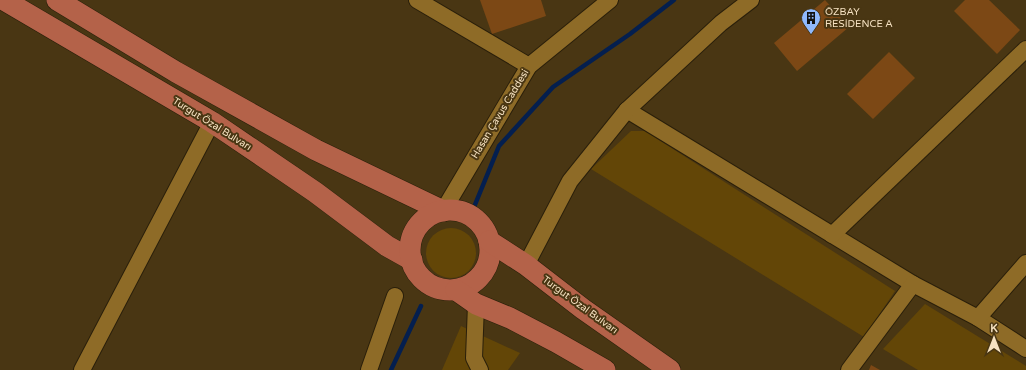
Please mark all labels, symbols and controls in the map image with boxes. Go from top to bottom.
place label: ÖZBAY RESİDENCE A [825,6,893,30]
building icon: ÖZBAY RESİDENCE A [800,7,822,35]
street label: Hasan Çavus Caddesi [469,67,531,161]
street label: Turgut Özal Bulvarı [170,95,254,153]
street label: Turgut Özal Bulvarı [540,274,620,336]
north arrow [974,318,1014,358]
text: K [990,322,998,335]

